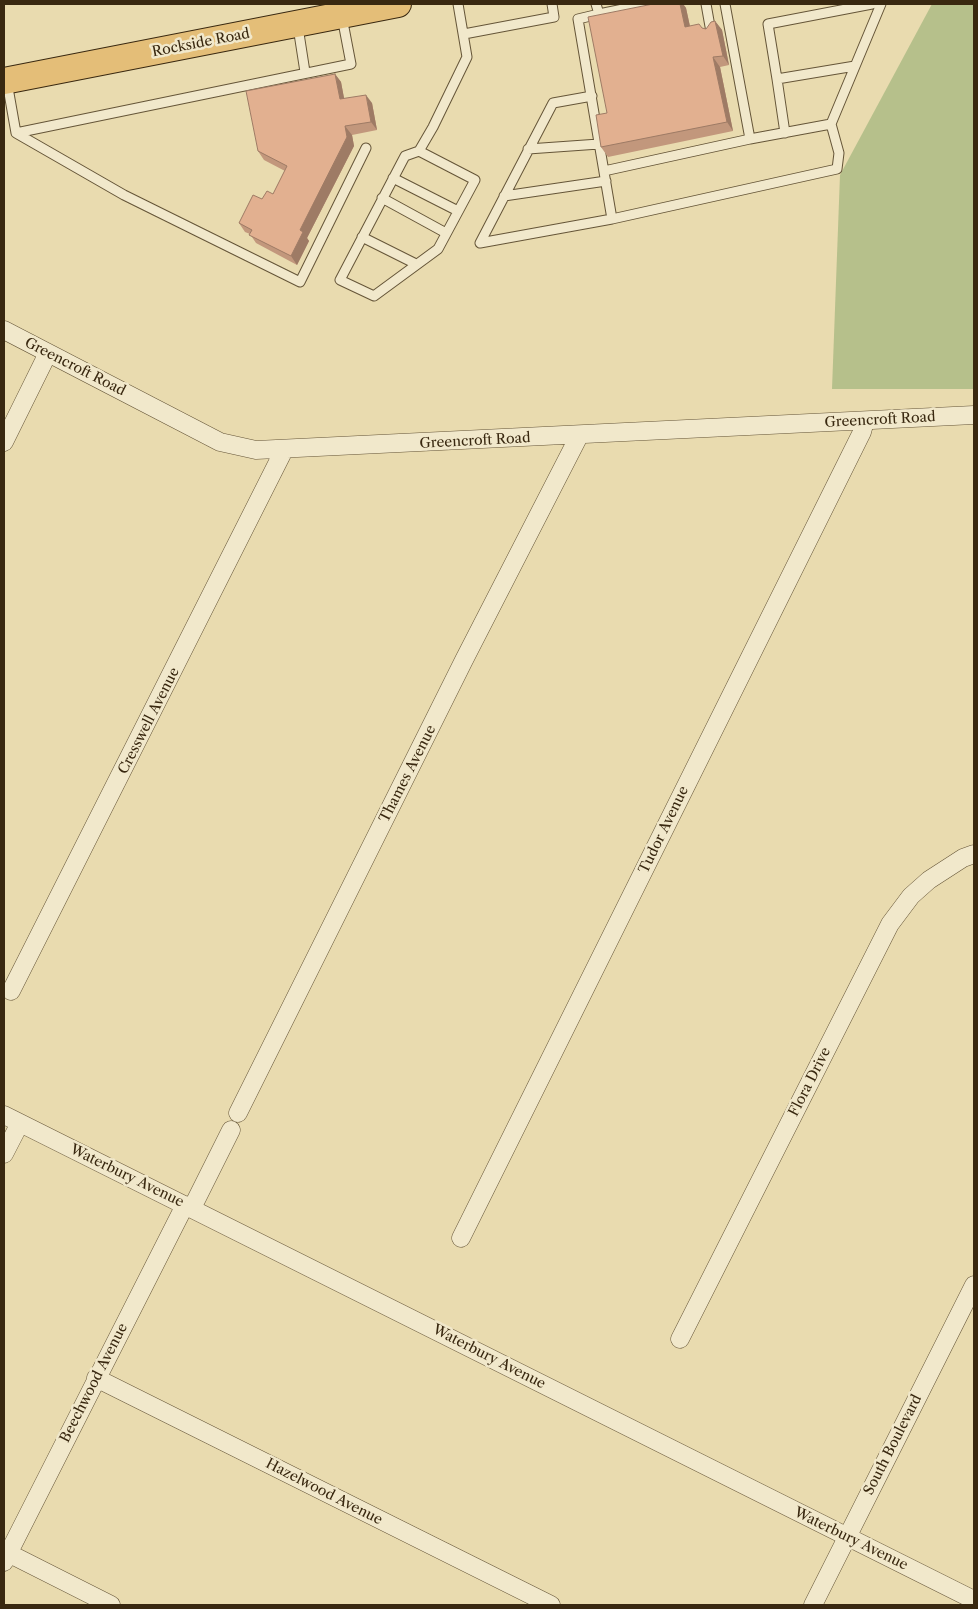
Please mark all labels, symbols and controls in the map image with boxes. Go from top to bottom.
street label: Rockside Road [151,25,251,61]
street label: Greencroft Road [22,334,128,400]
street label: Greencroft Road [824,409,936,431]
street label: Greencroft Road [419,430,531,452]
street label: Cresswell Avenue [115,665,183,777]
street label: Thames Avenue [376,722,440,826]
street label: Tudor Avenue [636,784,692,876]
street label: Flora Drive [785,1045,835,1119]
street label: Waterbury Avenue [67,1141,187,1211]
street label: Beechwood Avenue [57,1321,131,1445]
street label: Waterbury Avenue [430,1321,548,1393]
street label: South Boulevard [860,1392,926,1498]
street label: Hazelwood Avenue [263,1455,385,1529]
street label: Waterbury Avenue [791,1504,911,1574]

